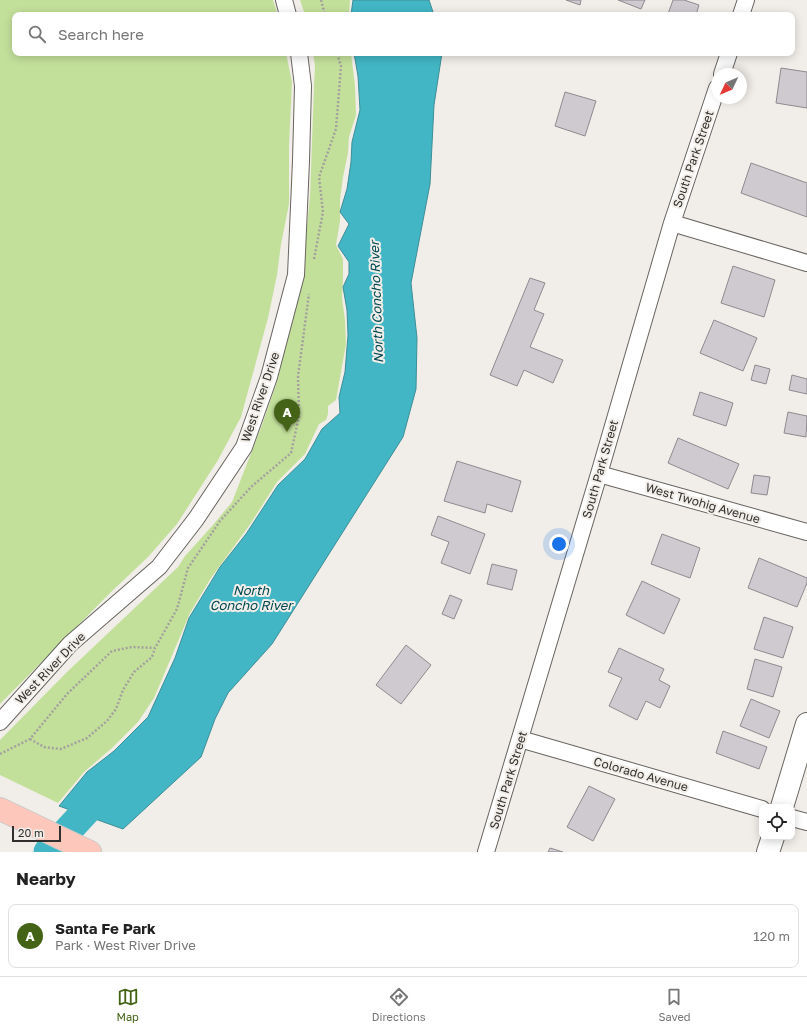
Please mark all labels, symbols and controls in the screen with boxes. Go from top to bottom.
search box [12,12,795,56]
icon: search [26,23,48,45]
text: Search here [58,25,144,43]
north arrow [711,68,747,104]
street label: South Park Street [669,108,717,210]
water label: North Concho River [366,239,386,363]
street label: West River Drive [238,350,282,444]
pin: A [274,399,300,432]
street label: South Park Street [579,418,621,520]
street label: West Twohig Avenue [644,479,762,527]
your location [549,534,569,554]
water label: North Concho River [210,582,294,613]
street label: West River Drive [12,629,88,707]
street label: South Park Street [486,729,530,831]
street label: Colorado Avenue [592,753,690,795]
map controls [759,804,795,840]
button: locate [759,804,795,840]
scale bar [12,824,61,843]
text: 20 m [18,826,44,839]
text: Nearby [16,868,76,889]
text: Santa Fe Park [55,919,156,937]
text: A [25,928,35,944]
text: 120 m [753,928,790,944]
text: Park · West River Drive [55,937,196,953]
tab: Map [116,986,139,1023]
tab: Directions [372,986,426,1023]
tab: Saved [658,986,691,1023]

